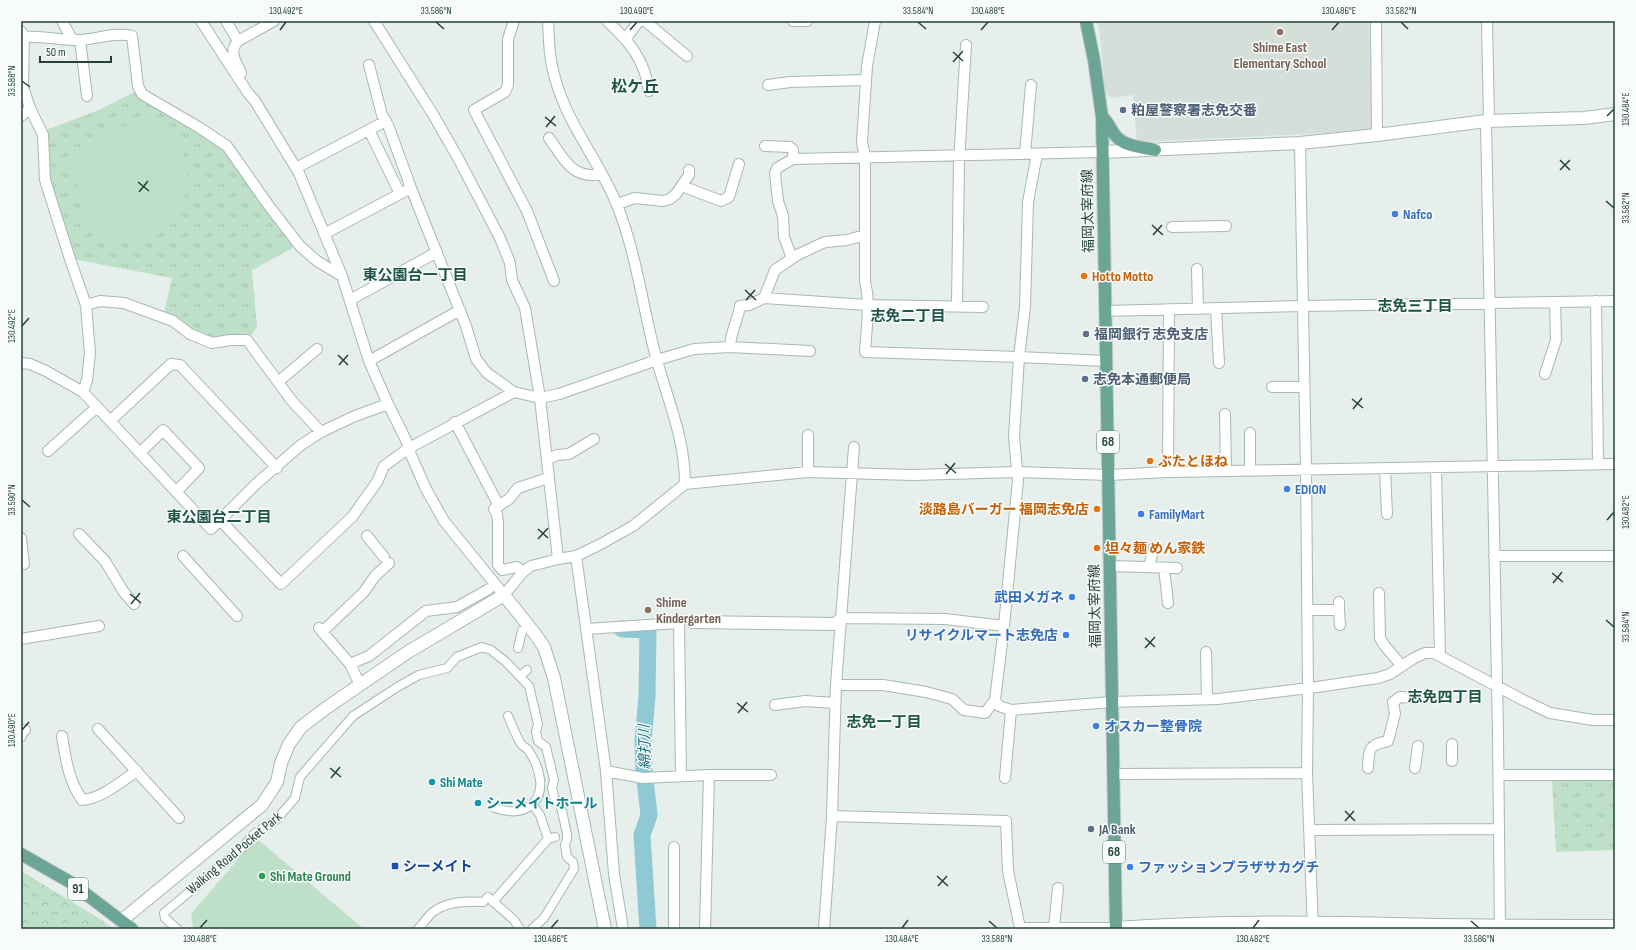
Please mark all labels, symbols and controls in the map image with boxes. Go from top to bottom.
text: 130.492°E [269,5,303,17]
text: 33.586°N [420,5,452,17]
text: 130.490°E [620,5,654,17]
text: 33.584°N [903,5,933,17]
text: 130.488°E [971,5,1005,17]
text: 130.486°E [1322,5,1356,17]
text: 33.582°N [1386,5,1416,17]
marker: Shime East Elementary School [1275,27,1285,37]
scale bar [40,38,111,64]
place label: Shime East Elementary School [1234,39,1327,72]
text: 50 m [46,45,66,60]
text: 33.588°N [6,66,18,96]
district label: 松ケ丘 [611,78,659,97]
text: 130.484°E [1620,92,1632,126]
place label: 粕屋警察署志免交番 [1131,102,1257,119]
marker: 粕屋警察署志免交番 [1118,105,1128,115]
street label: 福岡太宰府線 [1079,169,1097,253]
text: 33.582°N [1620,193,1632,223]
place label: Nafco [1403,206,1432,223]
marker: Nafco [1390,209,1400,219]
district label: 東公園台一丁目 [362,266,468,285]
place label: Hotto Motto [1092,268,1153,285]
marker: Hotto Motto [1079,271,1089,281]
district label: 志免三丁目 [1377,297,1453,316]
district label: 志免二丁目 [870,307,946,326]
text: 130.492°E [6,309,18,343]
place label: 福岡銀行 志免支店 [1094,326,1208,343]
marker: 福岡銀行 志免支店 [1081,329,1091,339]
place label: 志免本通郵便局 [1093,371,1191,388]
marker: 志免本通郵便局 [1080,374,1090,384]
road number: 68 [1097,431,1119,453]
place label: ぶたとほね [1158,453,1228,470]
marker: ぶたとほね [1145,456,1155,466]
place label: EDION [1295,481,1326,498]
text: 33.590°N [6,484,18,516]
marker: EDION [1282,484,1292,494]
text: 130.482°E [1620,495,1632,529]
place label: 淡路島バーガー 福岡志免店 [919,501,1089,518]
marker: 淡路島バーガー 福岡志免店 [1092,504,1102,514]
place label: FamilyMart [1149,506,1205,523]
district label: 東公園台二丁目 [166,508,272,527]
marker: FamilyMart [1136,509,1146,519]
place label: 坦々麺 めん家鉄 [1105,540,1205,557]
marker: 坦々麺 めん家鉄 [1092,543,1102,553]
street label: 福岡太宰府線 [1086,564,1104,648]
place label: 武田メガネ [994,589,1064,606]
marker: 武田メガネ [1067,592,1077,602]
place label: Shime Kindergarten [656,594,721,627]
marker: Shime Kindergarten [643,605,653,615]
text: 33.584°N [1620,612,1632,642]
place label: リサイクルマート志免店 [905,627,1058,644]
marker: リサイクルマート志免店 [1061,630,1071,640]
district label: 志免四丁目 [1407,688,1483,707]
text: 130.490°E [6,713,18,747]
district label: 志免一丁目 [846,713,922,732]
place label: オスカー整骨院 [1104,718,1202,735]
marker: オスカー整骨院 [1091,721,1101,731]
water label: 綿打川 [635,722,655,770]
place label: Shi Mate [440,774,483,791]
marker: Shi Mate [427,777,437,787]
place label: シーメイトホール [486,795,597,812]
marker: シーメイトホール [473,798,483,808]
street label: Walking Road Pocket Park [183,808,286,898]
place label: JA Bank [1098,821,1136,838]
marker: JA Bank [1086,824,1096,834]
road number: 68 [1103,841,1125,863]
place label: シーメイト [403,858,472,875]
place label: ファッションプラザサカグチ [1138,859,1320,876]
marker: シーメイト [390,861,400,871]
marker: ファッションプラザサカグチ [1125,862,1135,872]
place label: Shi Mate Ground [270,868,351,885]
marker: Shi Mate Ground [257,871,267,881]
road number: 91 [68,878,88,900]
text: 130.488°E [183,933,217,945]
text: 130.486°E [534,933,568,945]
text: 130.484°E [885,933,919,945]
text: 33.588°N [982,933,1012,945]
text: 130.482°E [1236,933,1270,945]
text: 33.586°N [1463,933,1495,945]

